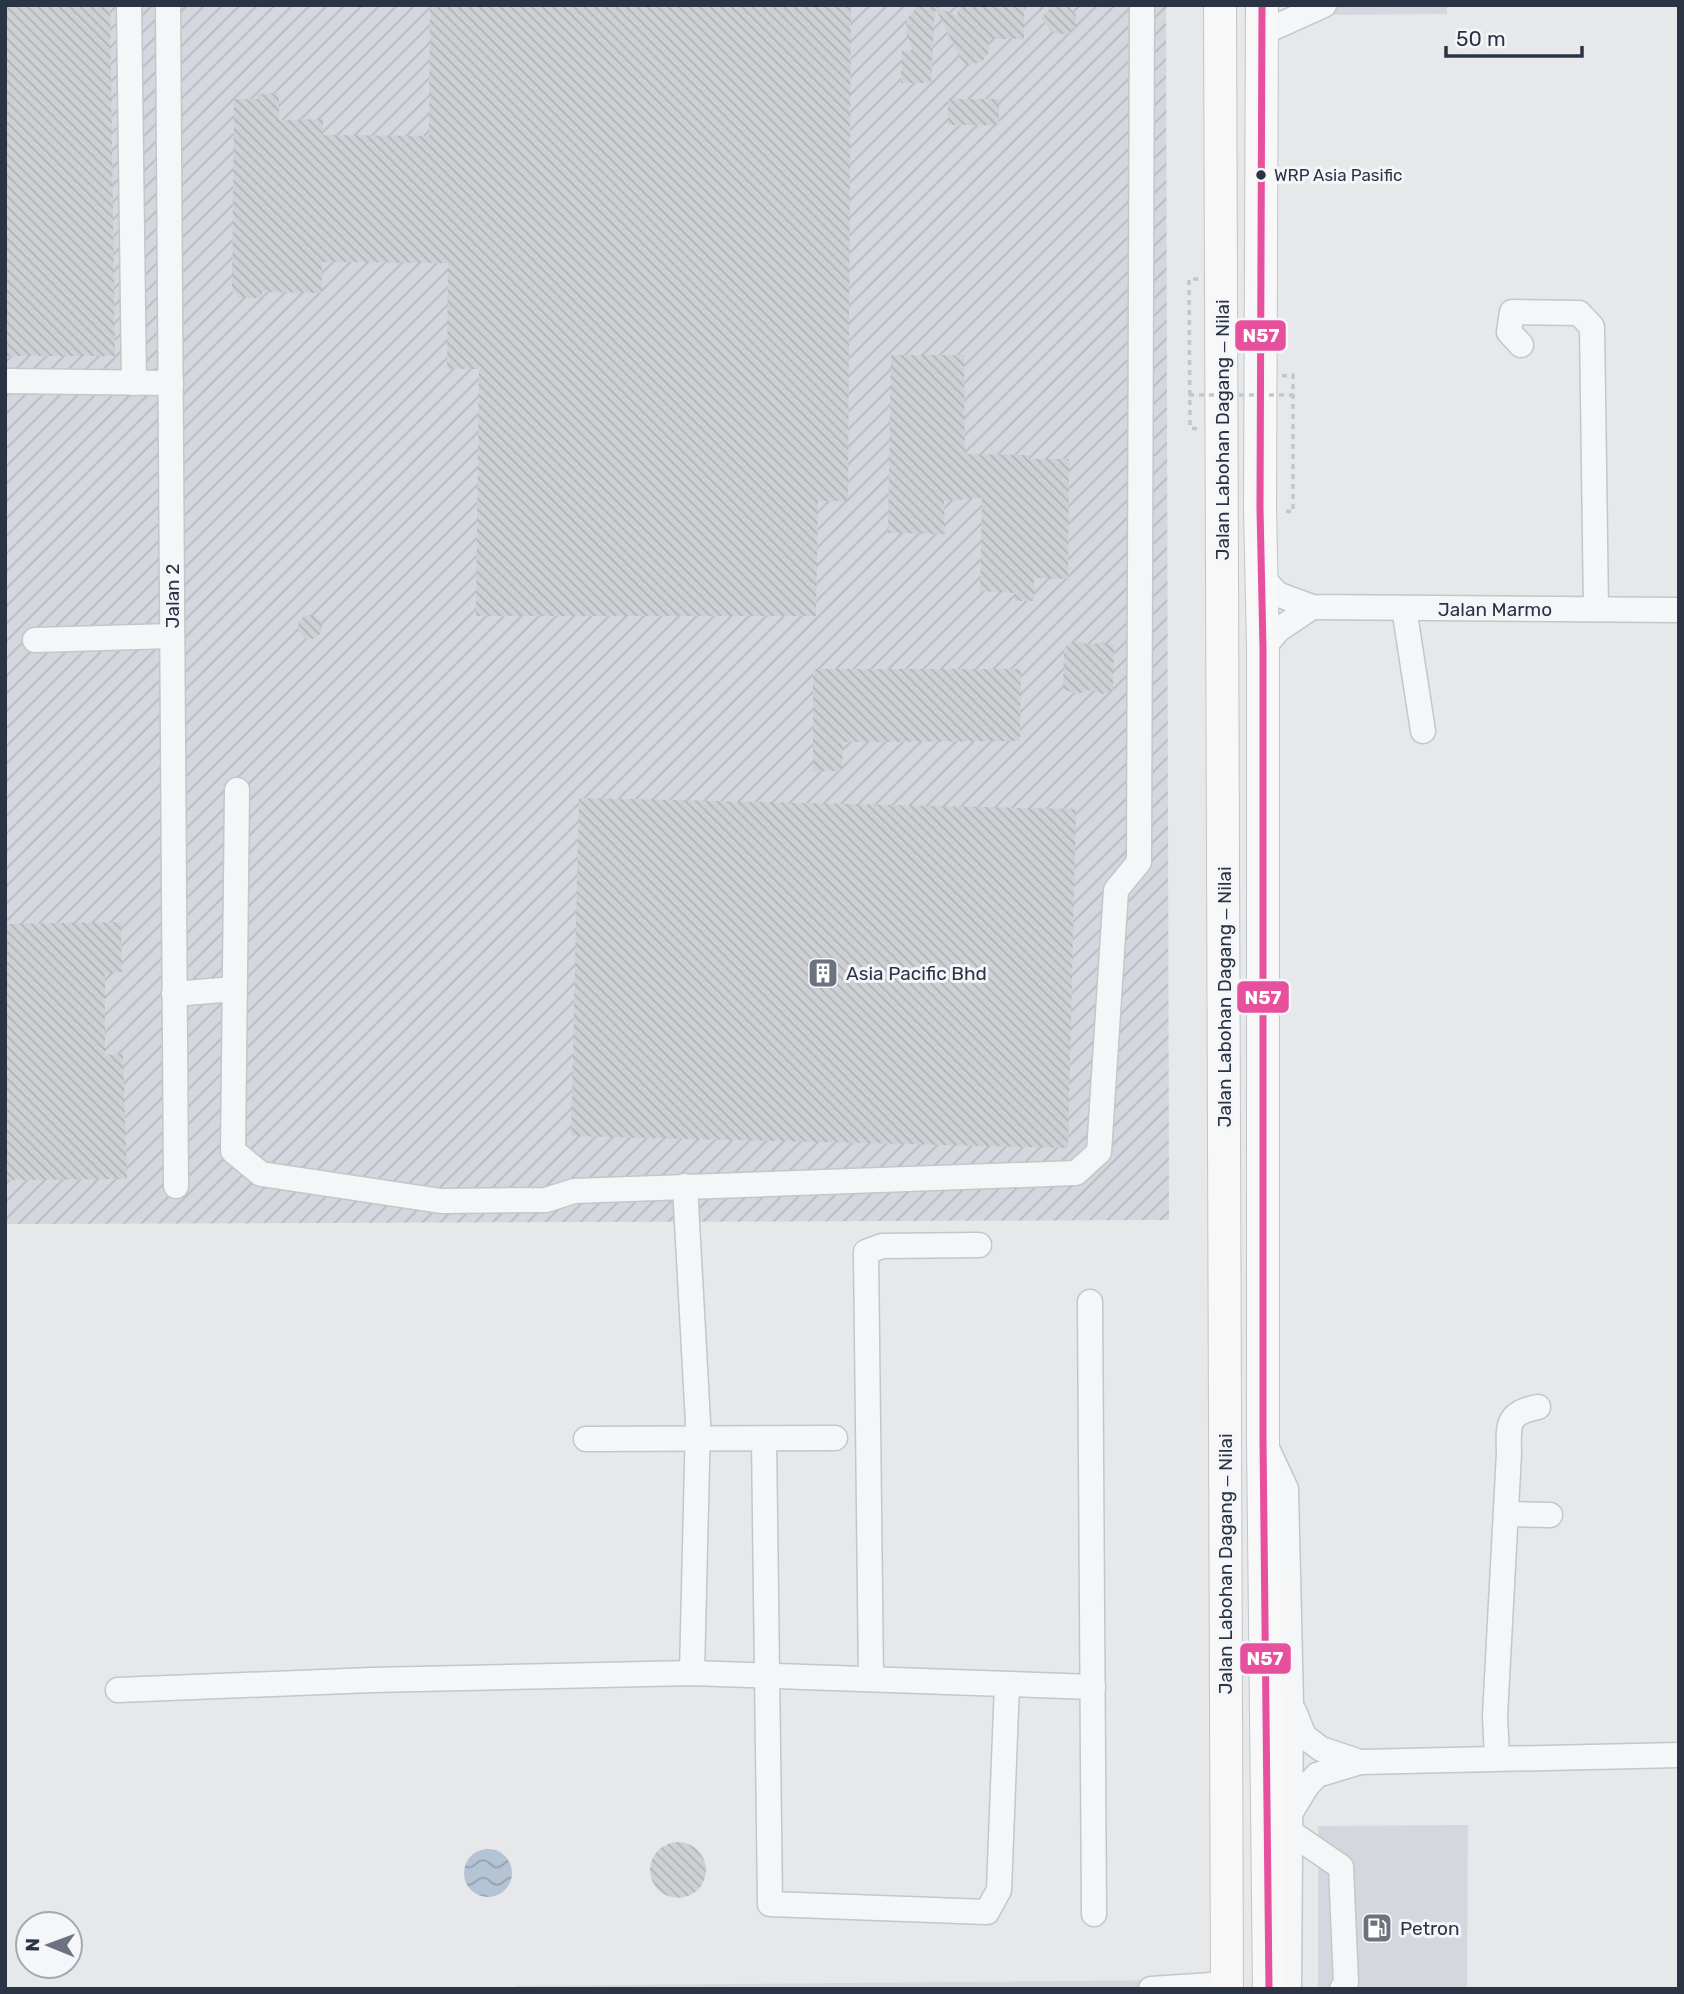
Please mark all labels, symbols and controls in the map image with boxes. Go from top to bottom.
scale bar [1446,14,1582,58]
text: 50 m [1456,26,1506,51]
place label: WRP Asia Pasific [1274,165,1402,185]
marker: WRP Asia Pasific [1254,168,1268,182]
street label: Jalan Labohan Dagang ‒ Nilai [1211,299,1234,561]
line badge: N57 [1234,319,1287,352]
text: N57 [1243,324,1280,347]
street label: Jalan 2 [161,564,184,628]
street label: Jalan Marmo [1438,598,1552,621]
street label: Jalan Labohan Dagang ‒ Nilai [1213,866,1236,1128]
building icon: Asia Pacific Bhd [806,956,840,990]
place label: Asia Pacific Bhd [846,962,987,985]
line badge: N57 [1236,980,1290,1014]
text: N57 [1245,986,1282,1009]
street label: Jalan Labohan Dagang ‒ Nilai [1214,1433,1237,1695]
line badge: N57 [1239,1642,1292,1675]
text: N57 [1247,1647,1284,1670]
north arrow [14,1910,84,1980]
fuel station icon: Petron [1360,1911,1394,1945]
place label: Petron [1400,1917,1460,1940]
text: N [21,1938,44,1952]

